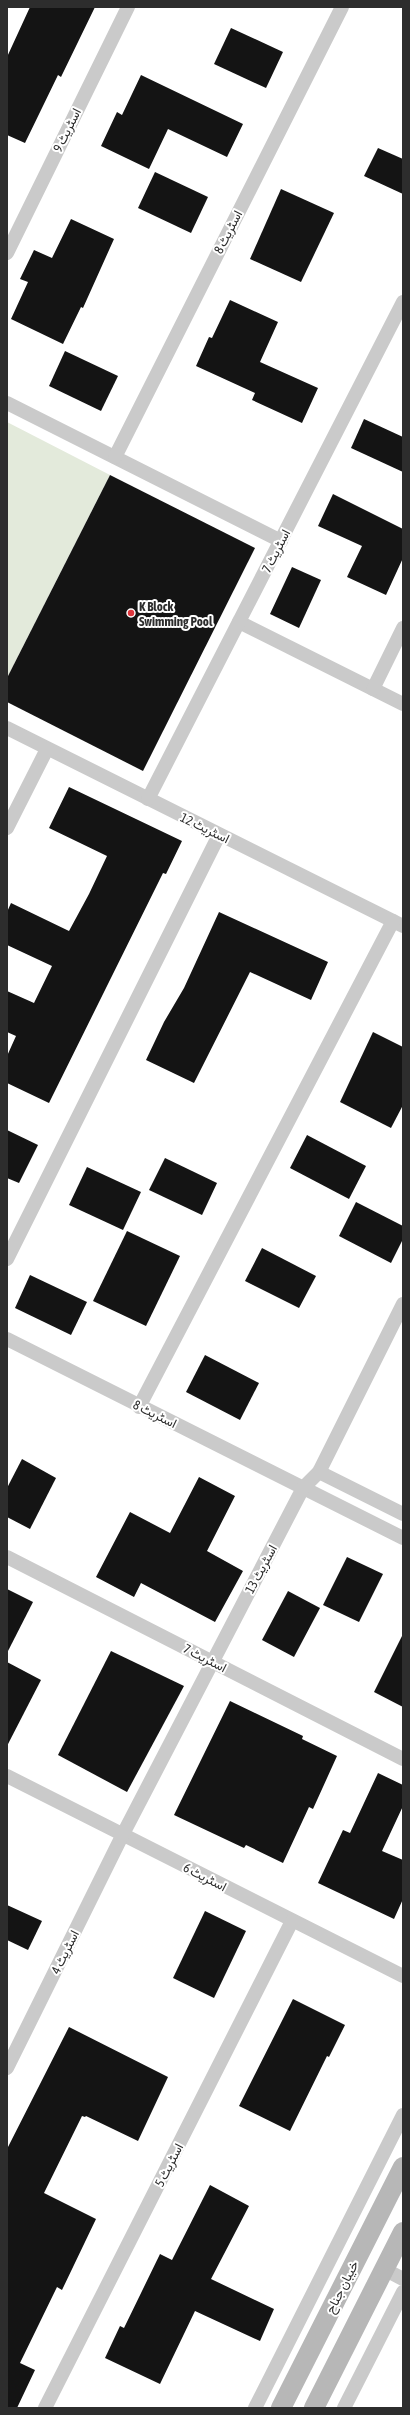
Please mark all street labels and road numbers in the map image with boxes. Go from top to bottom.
street label: اسٹریٹ 9 [50,106,85,155]
street label: اسٹریٹ 8 [211,208,246,257]
street label: اسٹریٹ 7 [259,527,294,576]
street label: اسٹریٹ 12 [178,810,232,847]
street label: اسٹریٹ 8 [130,1397,179,1432]
street label: اسٹریٹ 13 [242,1542,281,1596]
street label: اسٹریٹ 7 [180,1641,229,1676]
street label: اسٹریٹ 6 [180,1860,229,1895]
street label: اسٹریٹ 4 [48,1928,83,1977]
street label: اسٹریٹ 5 [152,2141,187,2190]
street label: خیبان جناح [322,2258,364,2317]

